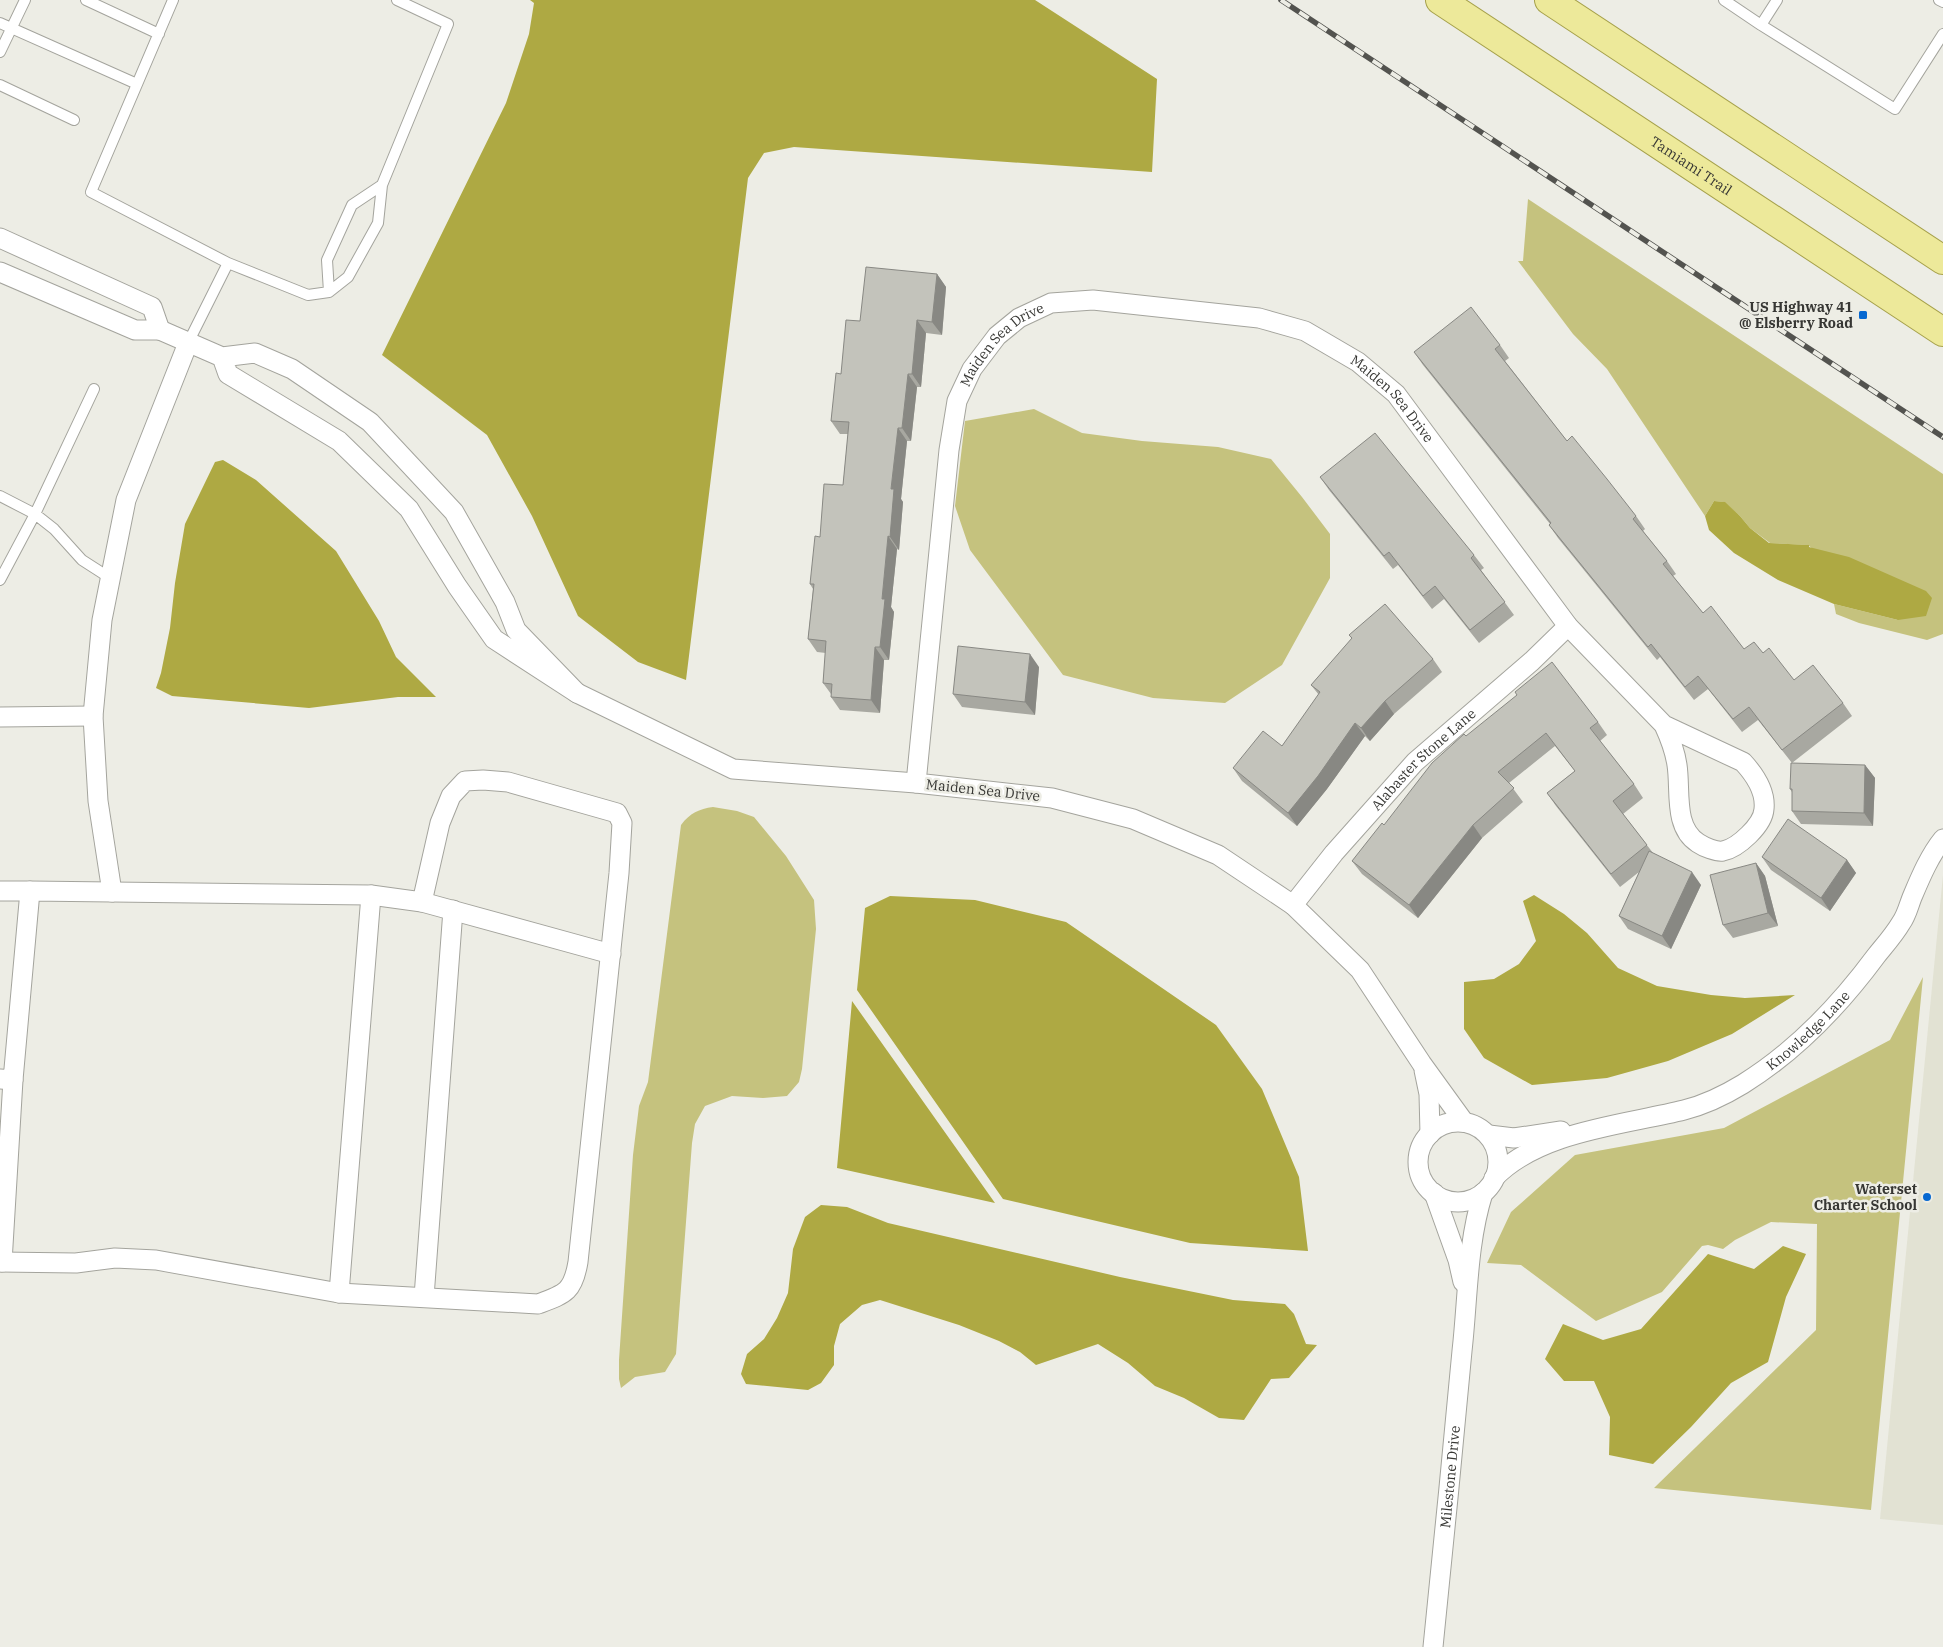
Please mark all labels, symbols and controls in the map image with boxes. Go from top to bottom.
street label: Tamiami Trail [1647,132,1735,199]
place label: US Highway 41 @ Elsberry Road [1739,298,1853,332]
street label: Maiden Sea Drive [956,299,1047,390]
marker: US Highway 41 @ Elsberry Road [1857,309,1869,321]
street label: Maiden Sea Drive [1347,351,1438,446]
street label: Alabaster Stone Lane [1367,704,1480,814]
street label: Maiden Sea Drive [925,775,1041,805]
street label: Knowledge Lane [1763,987,1854,1074]
place label: Waterset Charter School [1814,1180,1917,1214]
marker: Waterset Charter School [1921,1191,1933,1203]
street label: Milestone Drive [1436,1425,1464,1529]

